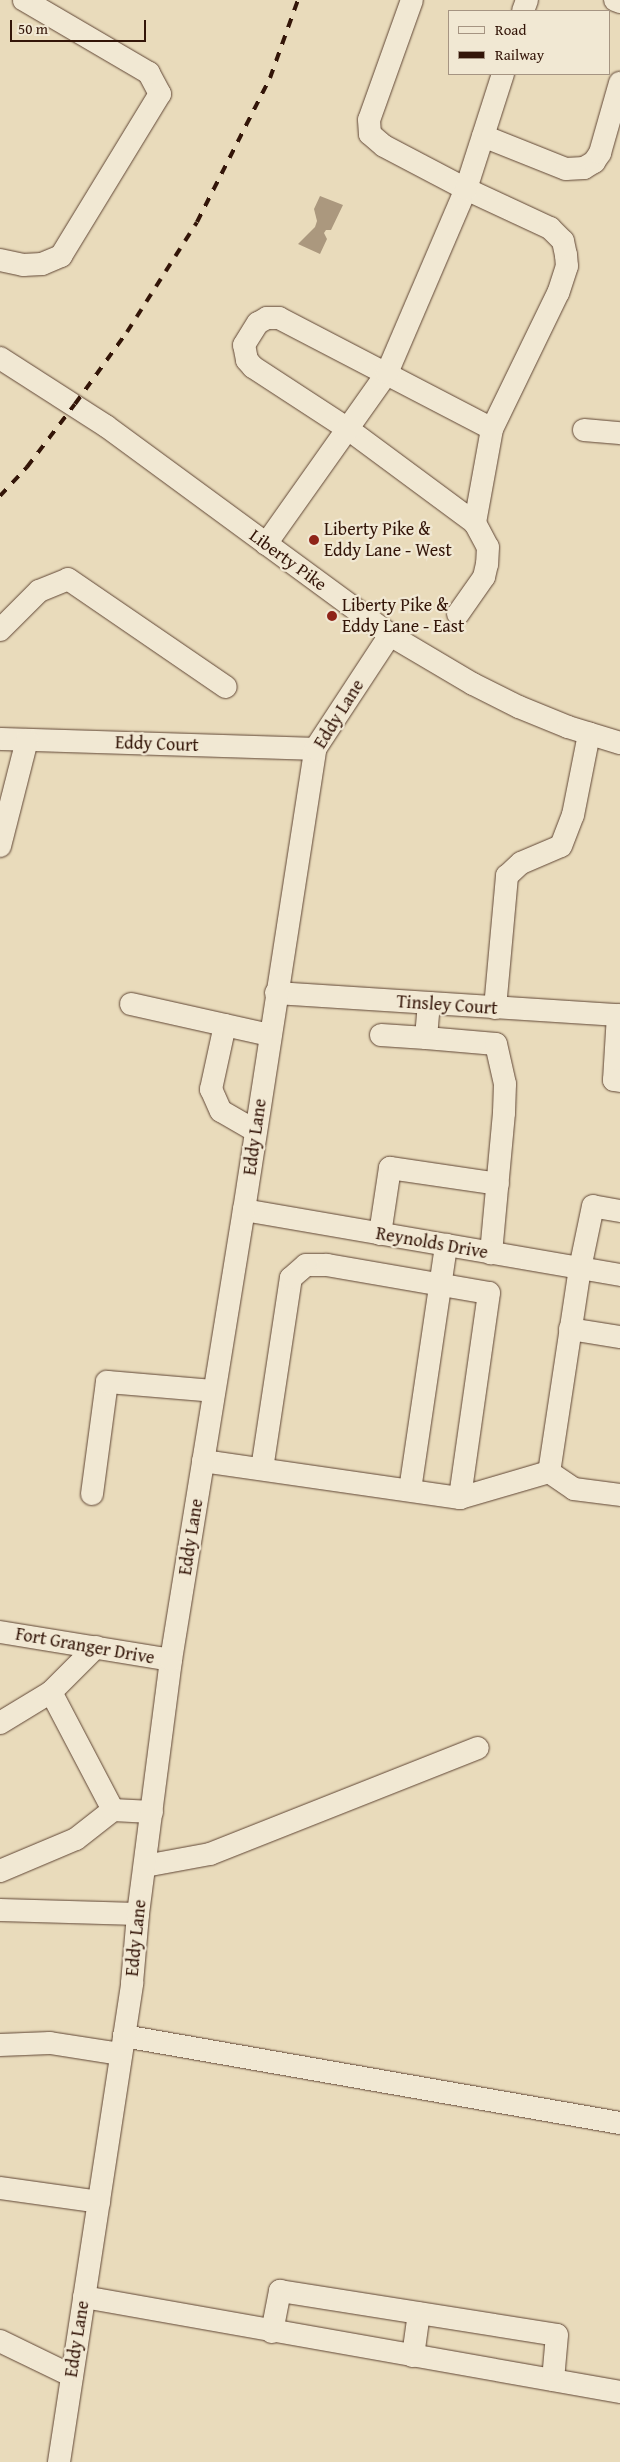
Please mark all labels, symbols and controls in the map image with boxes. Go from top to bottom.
scale bar [12,10,149,42]
legend [448,10,610,75]
text: 50 m [18,18,48,39]
text: Road [495,19,526,40]
text: Railway [495,44,544,65]
place label: Liberty Pike & Eddy Lane - West [324,519,452,562]
street label: Liberty Pike [245,525,331,595]
marker: Liberty Pike & Eddy Lane - West [308,534,320,546]
place label: Liberty Pike & Eddy Lane - East [342,595,464,638]
marker: Liberty Pike & Eddy Lane - East [326,610,338,622]
street label: Eddy Lane [309,676,369,752]
street label: Eddy Court [115,732,199,756]
street label: Tinsley Court [396,991,498,1019]
street label: Eddy Lane [239,1097,271,1177]
street label: Reynolds Drive [374,1223,490,1263]
street label: Eddy Lane [174,1497,208,1577]
street label: Fort Granger Drive [14,1623,156,1669]
street label: Eddy Lane [121,1899,151,1977]
street label: Eddy Lane [60,2299,94,2379]

